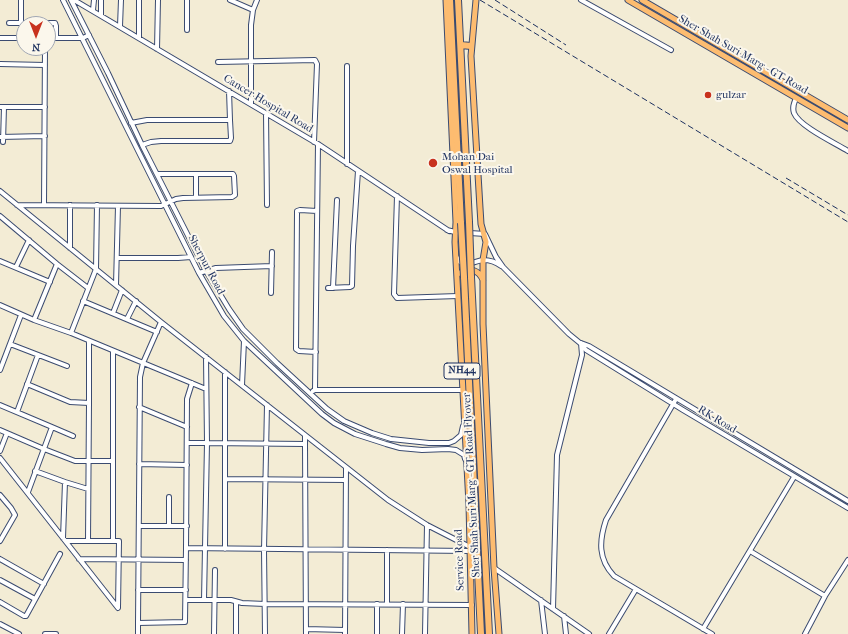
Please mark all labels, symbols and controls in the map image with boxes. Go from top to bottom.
street label: Sher Shah Suri Marg - GT Road [676,12,810,98]
north arrow [16,16,56,56]
text: N [32,41,40,54]
street label: Cancer Hospital Road [221,72,315,136]
place label: gulzar [716,88,746,102]
marker: gulzar [703,90,713,100]
place label: Mohan Dai Oswal Hospital [442,150,513,176]
marker: Mohan Dai Oswal Hospital [427,157,439,169]
street label: Sherpur Road [185,233,227,297]
road number: NH44 [444,363,480,379]
street label: Sher Shah Suri Marg - GT Road Flyover [461,392,483,578]
street label: RK Road [695,403,739,437]
street label: Service Road [452,529,468,591]

